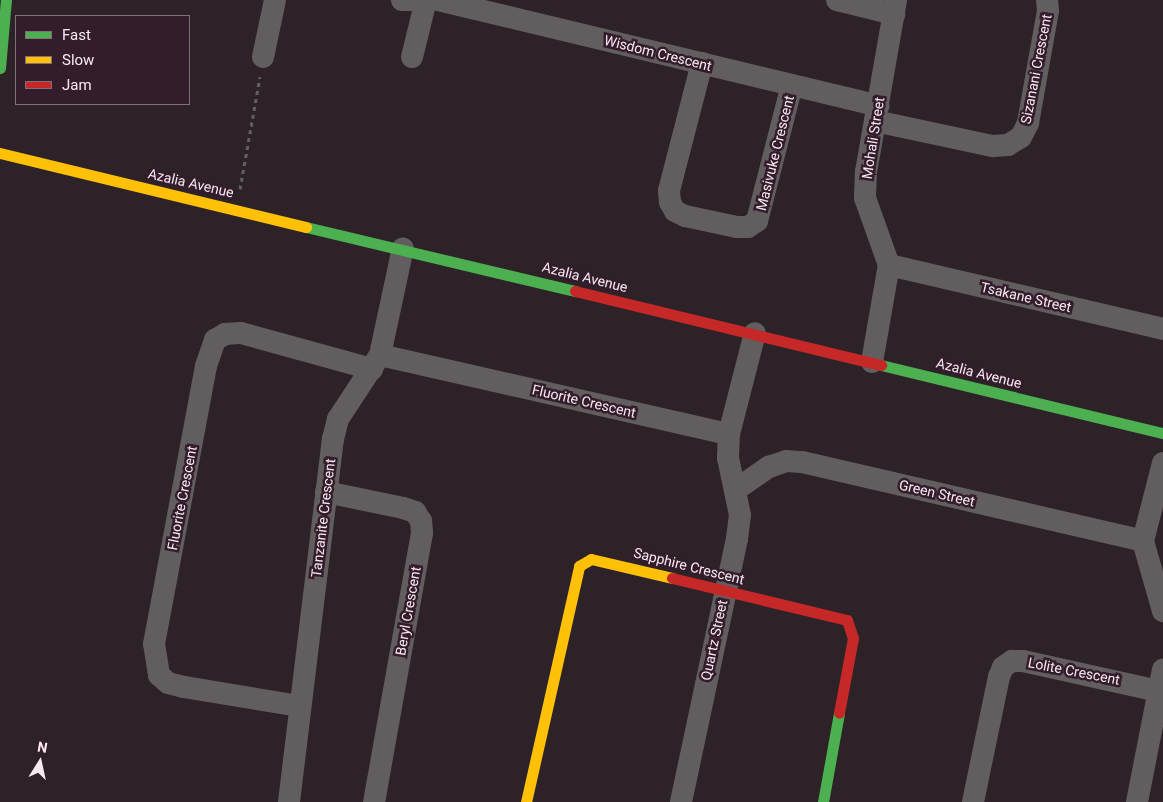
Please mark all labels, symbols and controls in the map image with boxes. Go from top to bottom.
street label: Sizanani Crescent [1017,13,1055,125]
legend [15,15,190,105]
text: Fast [62,26,91,44]
street label: Wisdom Crescent [603,32,713,74]
text: Slow [62,51,94,69]
text: Jam [62,76,92,94]
street label: Masivuke Crescent [753,94,797,212]
street label: Mohali Street [858,96,888,180]
street label: Azalia Avenue [147,165,235,201]
street label: Azalia Avenue [541,258,629,296]
street label: Tsakane Street [979,278,1073,316]
street label: Azalia Avenue [935,354,1023,392]
street label: Fluorite Crescent [531,381,637,421]
street label: Fluorite Crescent [164,444,200,552]
street label: Tanzanite Crescent [307,458,339,578]
street label: Green Street [898,476,976,510]
street label: Sapphire Crescent [632,544,746,588]
street label: Beryl Crescent [392,565,424,657]
street label: Quartz Street [697,598,731,682]
street label: Lolite Crescent [1027,654,1121,688]
north arrow [15,737,65,787]
text: N [36,738,49,756]

